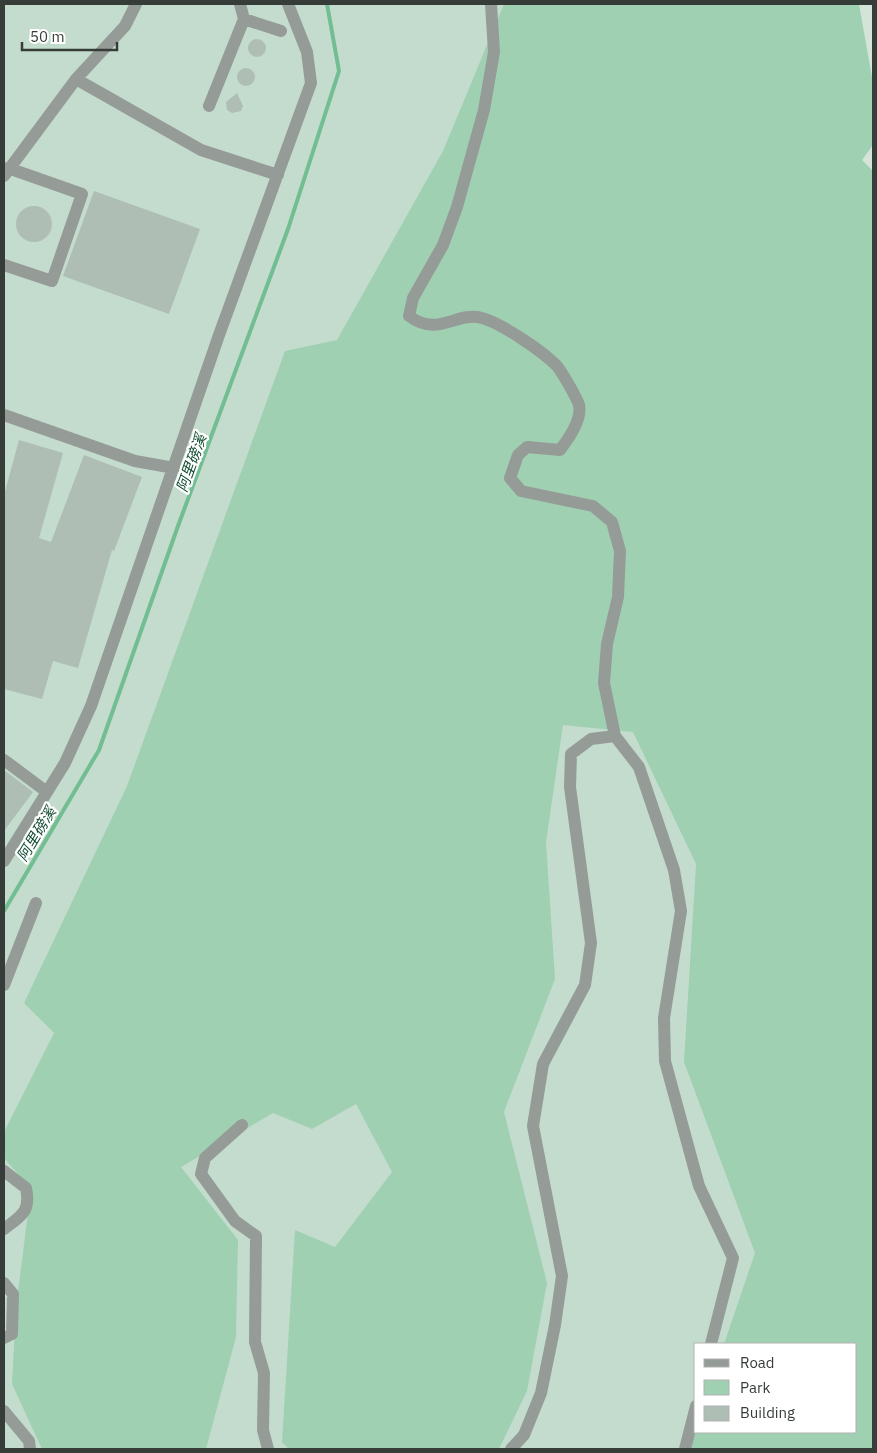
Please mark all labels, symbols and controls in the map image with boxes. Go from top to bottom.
scale bar [22,20,118,52]
text: 50 m [30,27,65,46]
water label: 阿里磅溪 [172,430,211,494]
water label: 阿里磅溪 [12,802,61,865]
legend [694,1343,857,1433]
text: Road [740,1353,775,1372]
text: Park [740,1378,770,1397]
text: Building [740,1403,795,1422]

